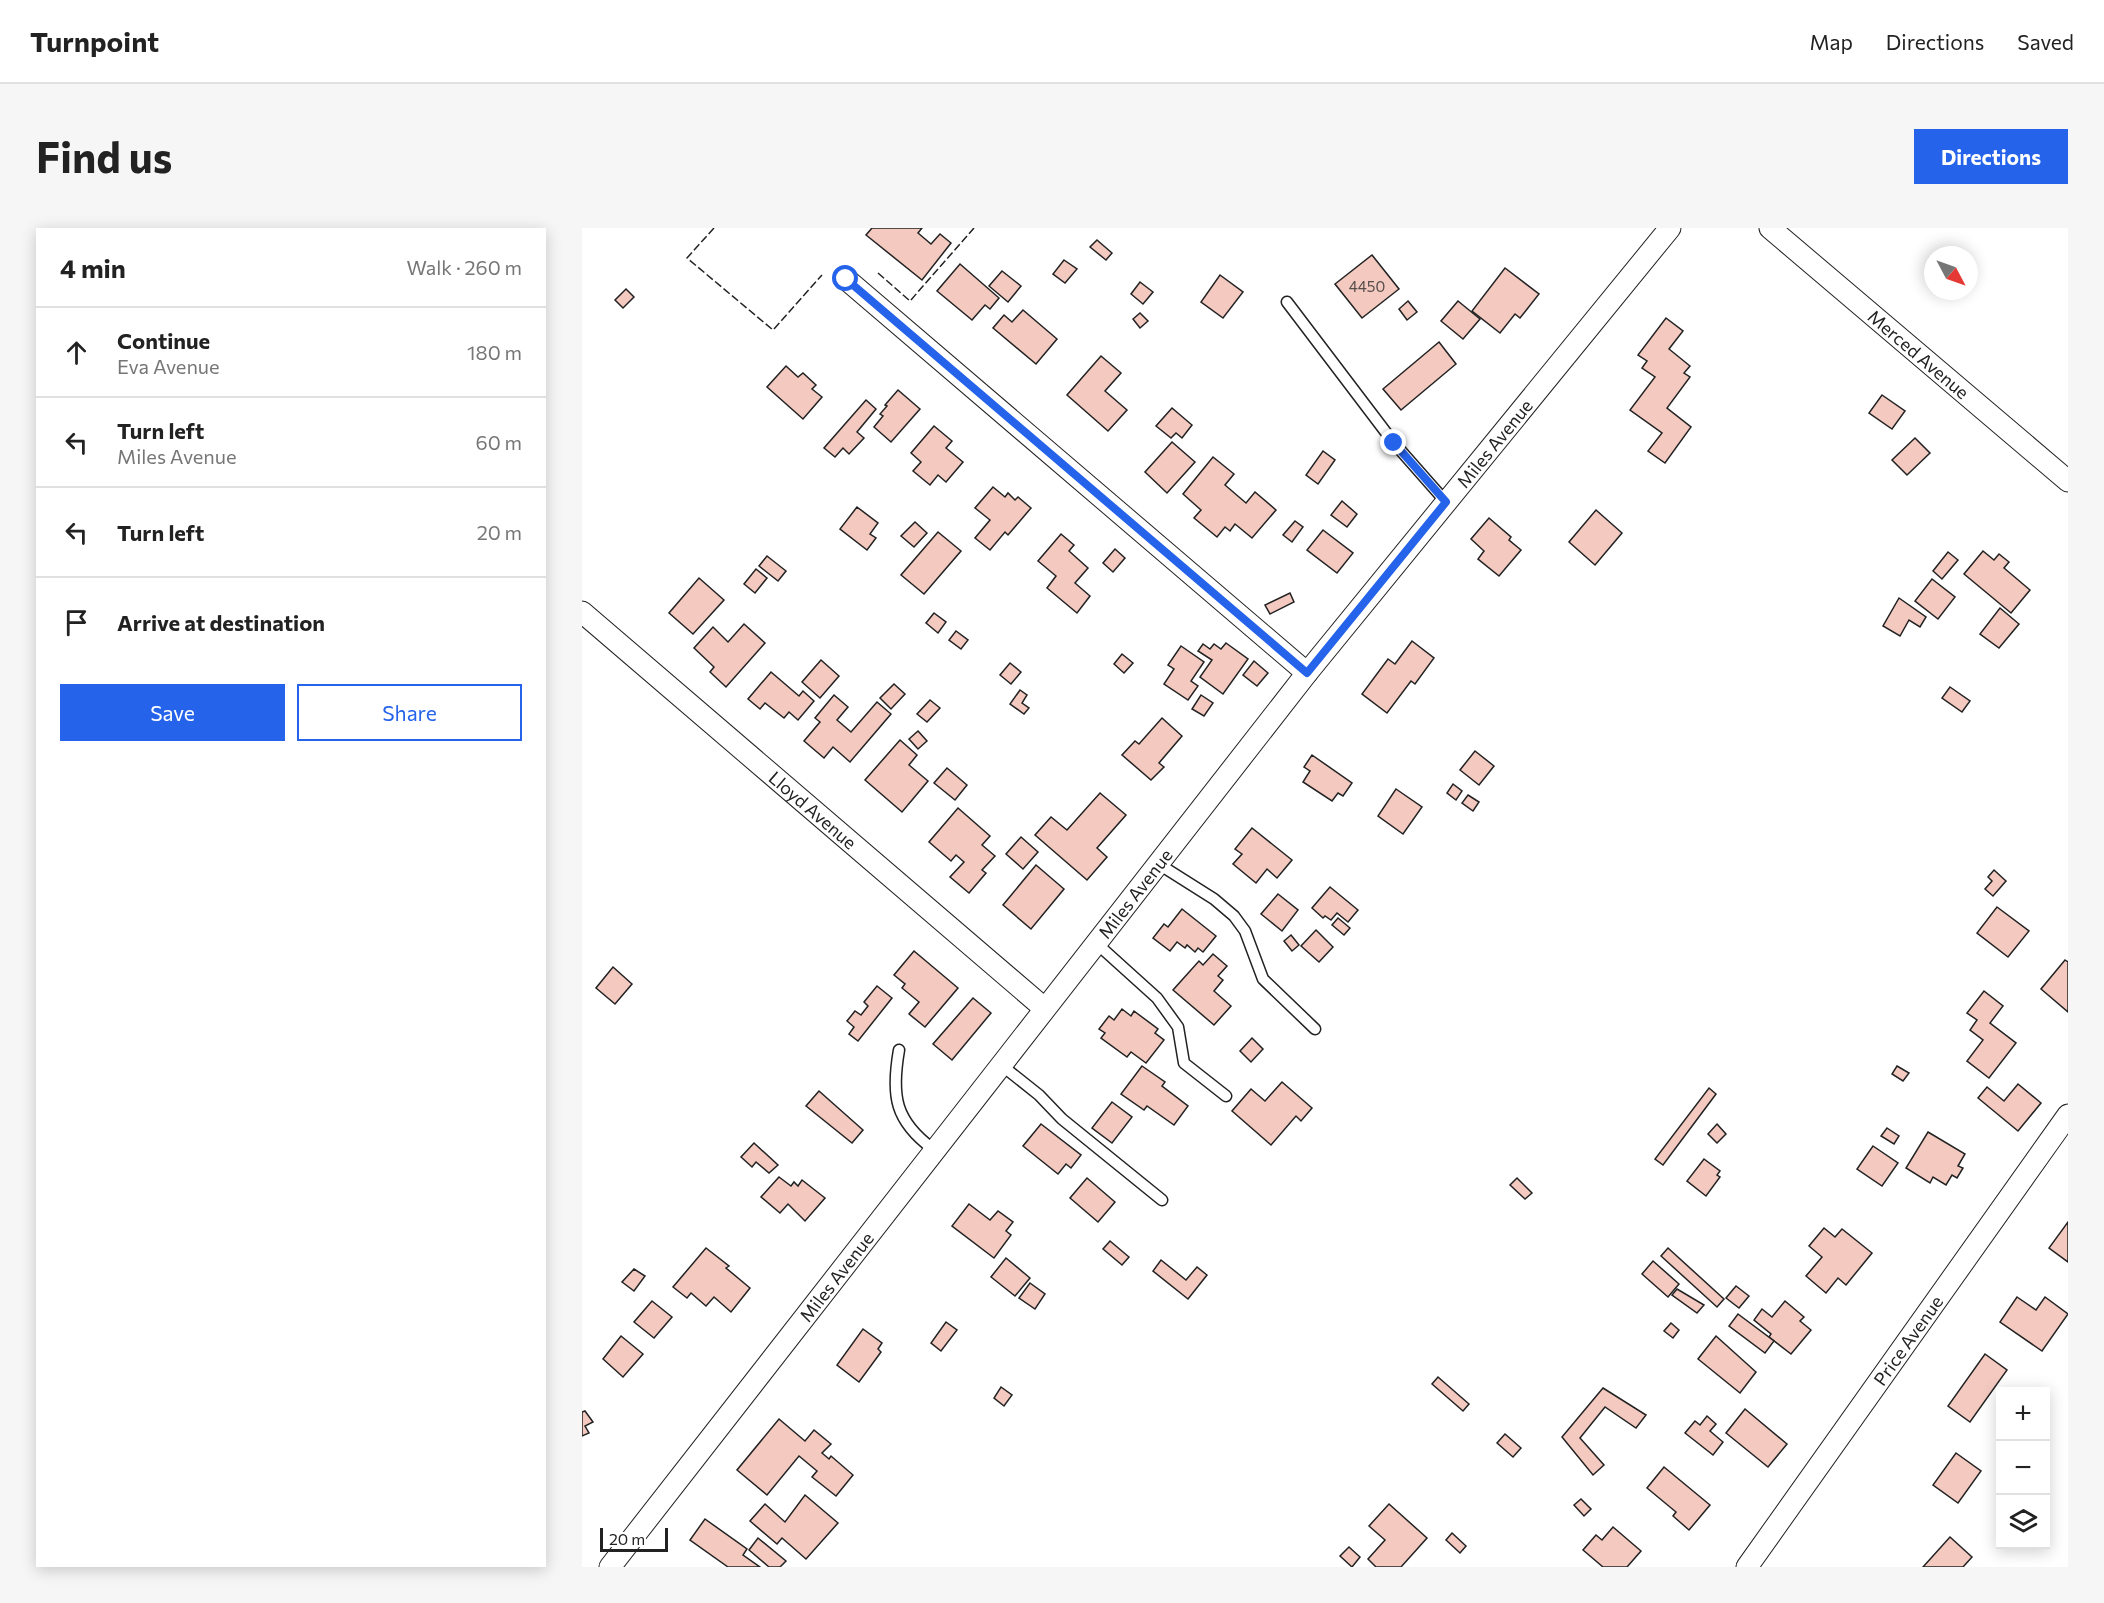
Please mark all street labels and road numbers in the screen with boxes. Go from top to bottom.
street label: Merced Avenue [1864,305,1974,403]
street label: Miles Avenue [1452,395,1537,492]
street label: Lloyd Avenue [765,766,861,853]
street label: Miles Avenue [1093,844,1177,943]
street label: Miles Avenue [794,1228,878,1326]
street label: Price Avenue [1869,1291,1947,1390]

